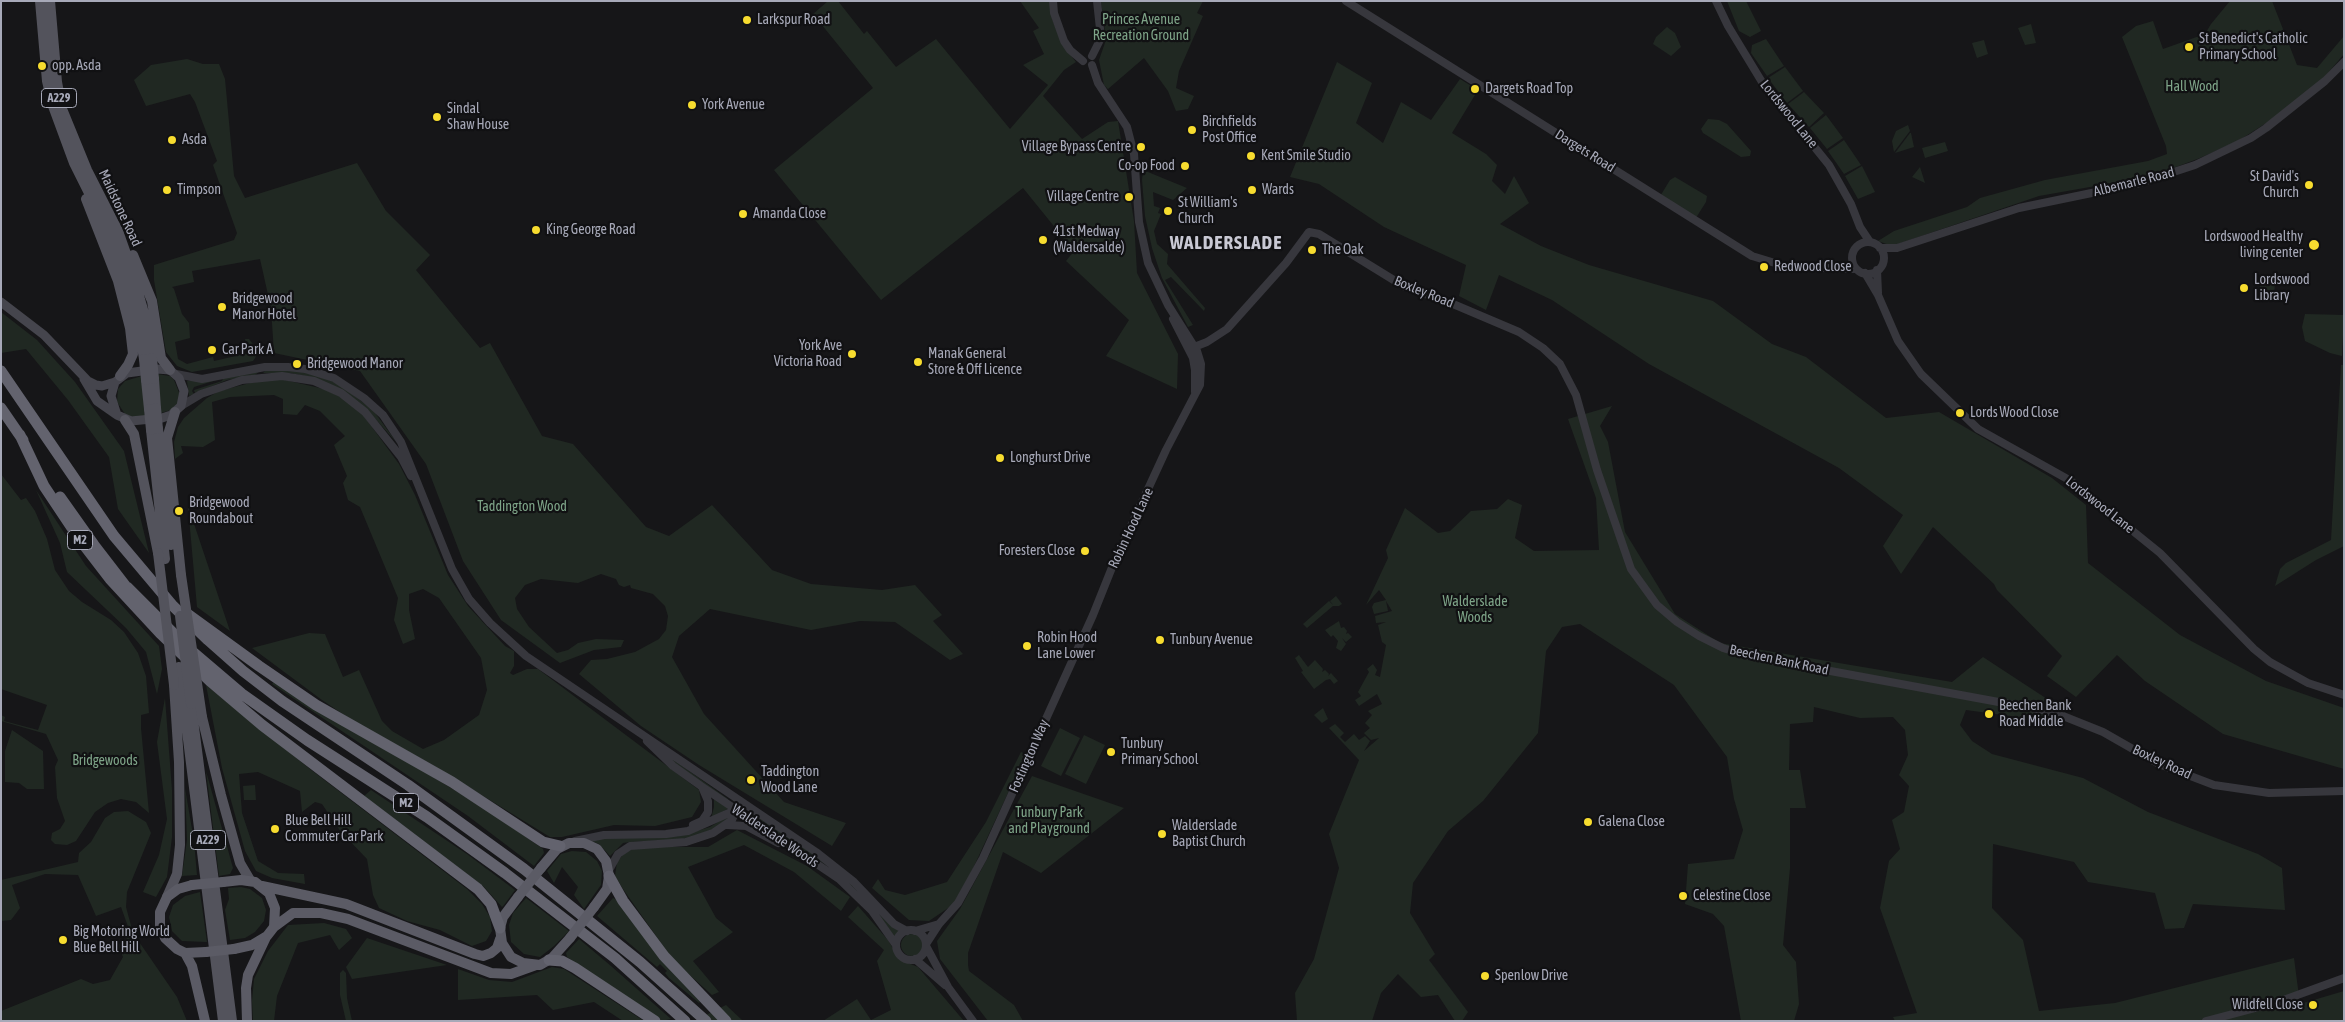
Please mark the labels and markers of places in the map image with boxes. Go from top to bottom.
place label: Larkspur Road [757,12,830,28]
marker: Larkspur Road [741,14,753,26]
place label: St Benedict's Catholic Primary School [2199,31,2307,64]
marker: St Benedict's Catholic Primary School [2183,41,2195,53]
place label: opp. Asda [52,58,101,74]
marker: opp. Asda [36,60,48,72]
place label: Dargets Road Top [1485,81,1573,97]
marker: Dargets Road Top [1469,83,1481,95]
place label: York Avenue [702,97,765,113]
marker: York Avenue [686,99,698,111]
place label: Sindal Shaw House [447,101,509,134]
marker: Sindal Shaw House [431,111,443,123]
place label: Birchfields Post Office [1202,114,1257,146]
marker: Birchfields Post Office [1186,124,1198,136]
place label: Asda [182,132,207,148]
marker: Asda [166,134,178,146]
place label: Village Bypass Centre [1022,139,1131,155]
marker: Village Bypass Centre [1135,141,1147,153]
place label: Kent Smile Studio [1261,148,1351,164]
marker: Kent Smile Studio [1245,150,1257,162]
place label: Co-op Food [1118,158,1175,174]
marker: Co-op Food [1179,160,1191,172]
place label: St David's Church [2250,169,2299,202]
marker: St David's Church [2303,179,2315,191]
place label: Timpson [177,182,221,198]
place label: Wards [1262,182,1294,198]
marker: Timpson [161,184,173,196]
marker: Wards [1246,184,1258,196]
place label: Village Centre [1047,189,1119,205]
marker: Village Centre [1123,191,1135,203]
place label: St William's Church [1178,195,1237,228]
marker: St William's Church [1162,205,1174,217]
place label: Amanda Close [753,206,826,222]
marker: Amanda Close [737,208,749,220]
place label: King George Road [546,222,636,238]
marker: King George Road [530,224,542,236]
place label: 41st Medway (Waldersalde) [1053,224,1125,256]
place label: Lordswood Healthy living center [2204,229,2303,262]
marker: 41st Medway (Waldersalde) [1037,234,1049,246]
marker: Lordswood Healthy living center [2307,238,2321,252]
place label: The Oak [1322,242,1364,258]
marker: The Oak [1306,244,1318,256]
place label: Redwood Close [1774,259,1852,275]
marker: Redwood Close [1758,261,1770,273]
place label: Lordswood Library [2254,272,2310,304]
marker: Lordswood Library [2238,282,2250,294]
place label: Bridgewood Manor Hotel [232,291,296,324]
marker: Bridgewood Manor Hotel [216,301,228,313]
place label: York Ave Victoria Road [774,338,842,371]
place label: Car Park A [222,342,273,358]
marker: Car Park A [206,344,218,356]
place label: Manak General Store & Off Licence [928,346,1022,378]
marker: York Ave Victoria Road [846,348,858,360]
place label: Bridgewood Manor [307,356,403,372]
marker: Manak General Store & Off Licence [912,356,924,368]
marker: Bridgewood Manor [291,358,303,370]
place label: Lords Wood Close [1970,405,2059,421]
marker: Lords Wood Close [1954,407,1966,419]
place label: Longhurst Drive [1010,450,1091,466]
marker: Longhurst Drive [994,452,1006,464]
place label: Bridgewood Roundabout [189,495,253,528]
marker: Bridgewood Roundabout [173,505,185,517]
place label: Foresters Close [999,543,1075,559]
marker: Foresters Close [1079,545,1091,557]
place label: Robin Hood Lane Lower [1037,630,1097,662]
place label: Tunbury Avenue [1170,632,1253,648]
marker: Tunbury Avenue [1154,634,1166,646]
marker: Robin Hood Lane Lower [1021,640,1033,652]
place label: Beechen Bank Road Middle [1999,698,2071,730]
marker: Beechen Bank Road Middle [1983,708,1995,720]
place label: Tunbury Primary School [1121,736,1198,769]
marker: Tunbury Primary School [1105,746,1117,758]
place label: Taddington Wood Lane [761,764,819,796]
marker: Taddington Wood Lane [745,774,757,786]
place label: Blue Bell Hill Commuter Car Park [285,813,383,846]
place label: Galena Close [1598,814,1665,830]
marker: Galena Close [1582,816,1594,828]
place label: Walderslade Baptist Church [1172,818,1246,850]
marker: Blue Bell Hill Commuter Car Park [269,823,281,835]
marker: Walderslade Baptist Church [1156,828,1168,840]
place label: Celestine Close [1693,888,1771,904]
marker: Celestine Close [1677,890,1689,902]
place label: Big Motoring World Blue Bell Hill [73,924,170,956]
marker: Big Motoring World Blue Bell Hill [57,934,69,946]
place label: Spenlow Drive [1495,968,1568,984]
marker: Spenlow Drive [1479,970,1491,982]
place label: Wildfell Close [2232,997,2303,1013]
marker: Wildfell Close [2307,999,2319,1011]

